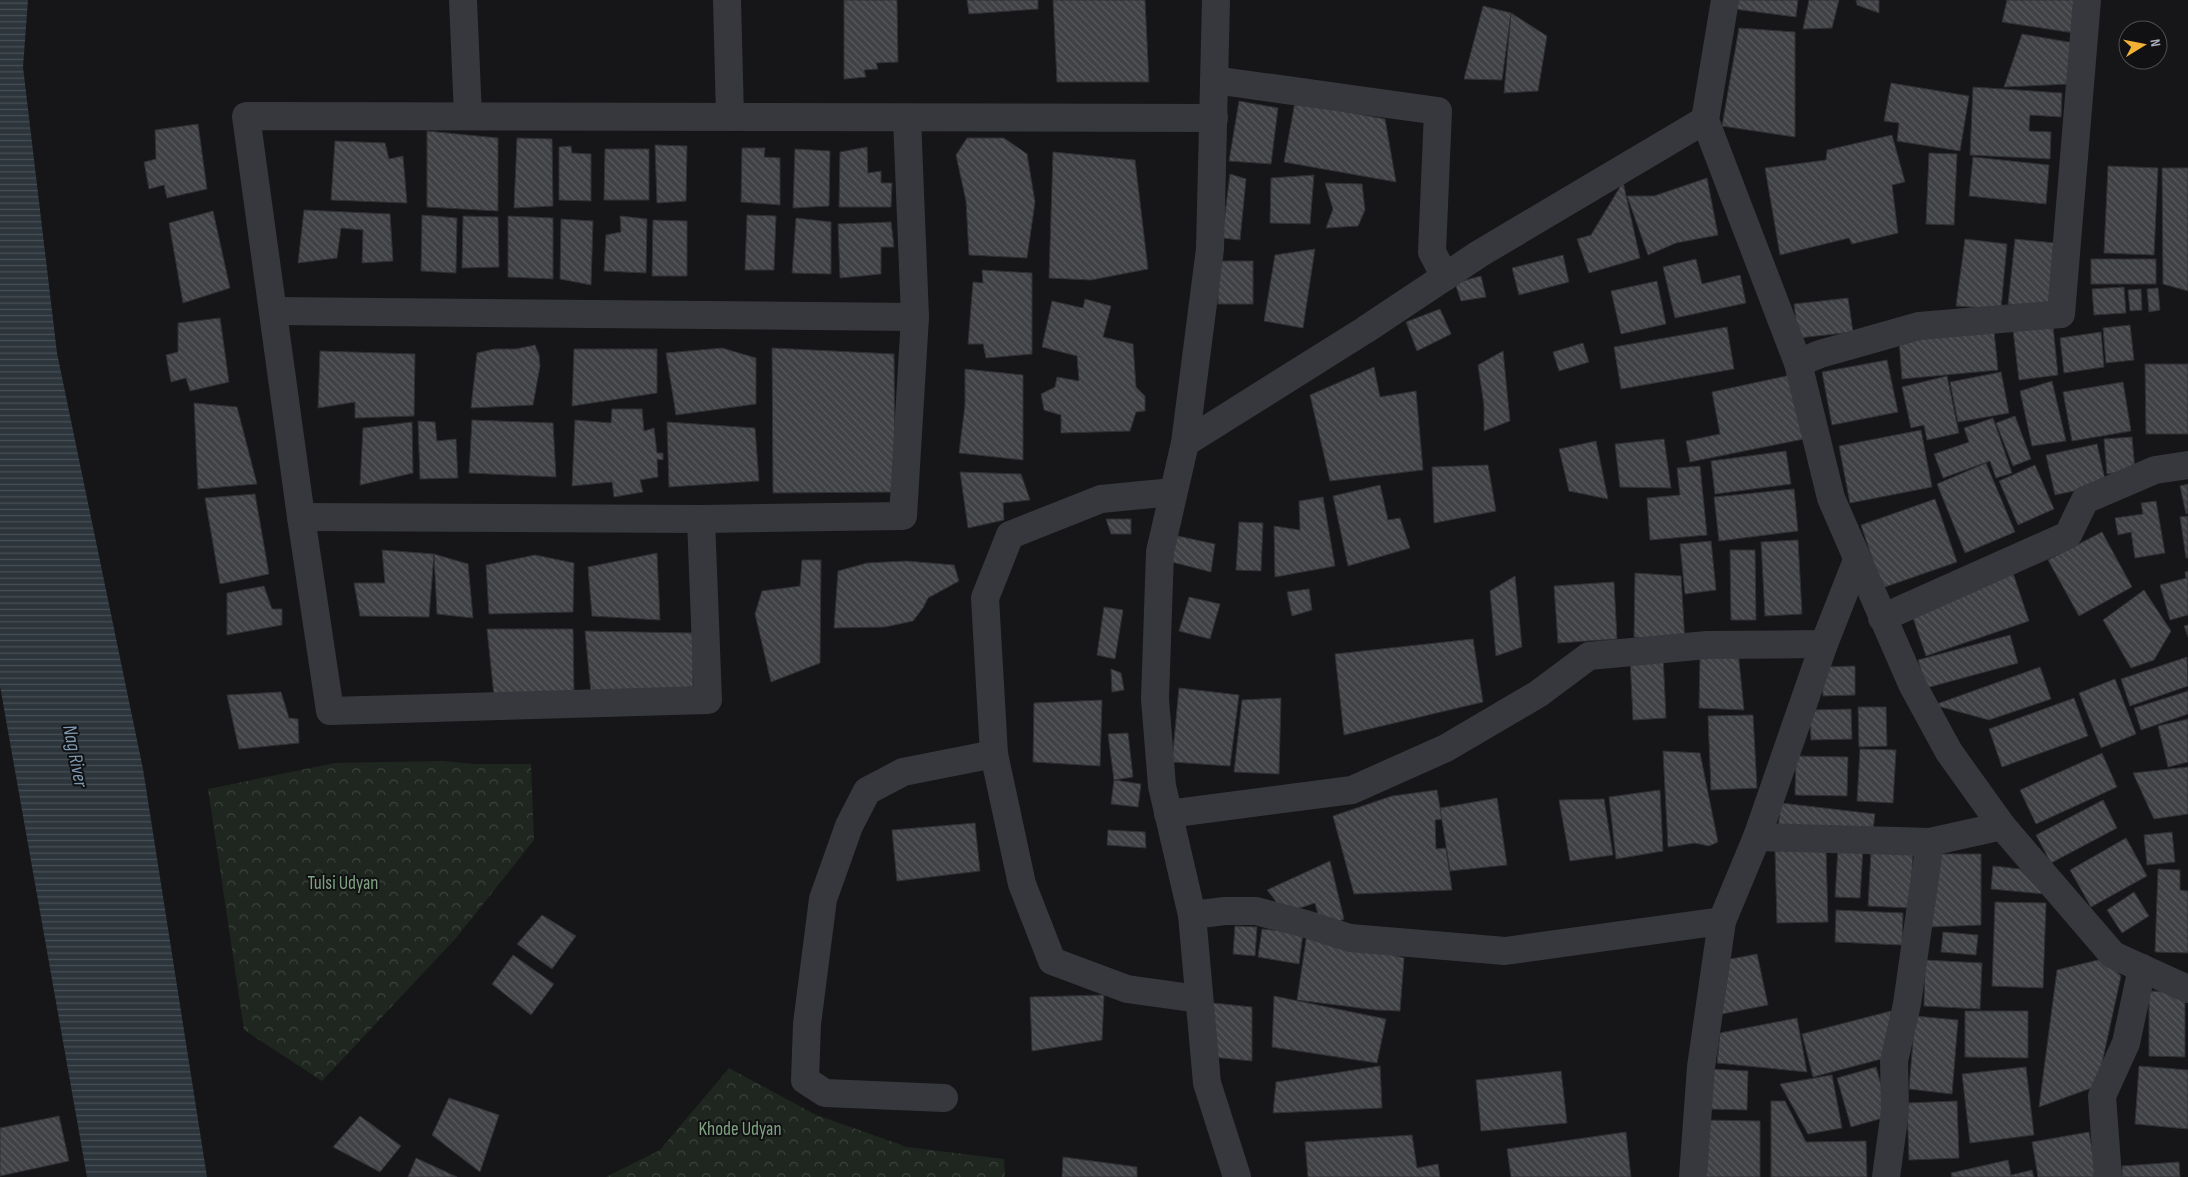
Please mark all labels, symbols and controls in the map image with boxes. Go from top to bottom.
north arrow [2118,20,2168,70]
text: N [2146,38,2164,48]
water label: Nag River [57,723,93,790]
park label: Tulsi Udyan [307,872,379,895]
park label: Khode Udyan [698,1118,782,1141]

